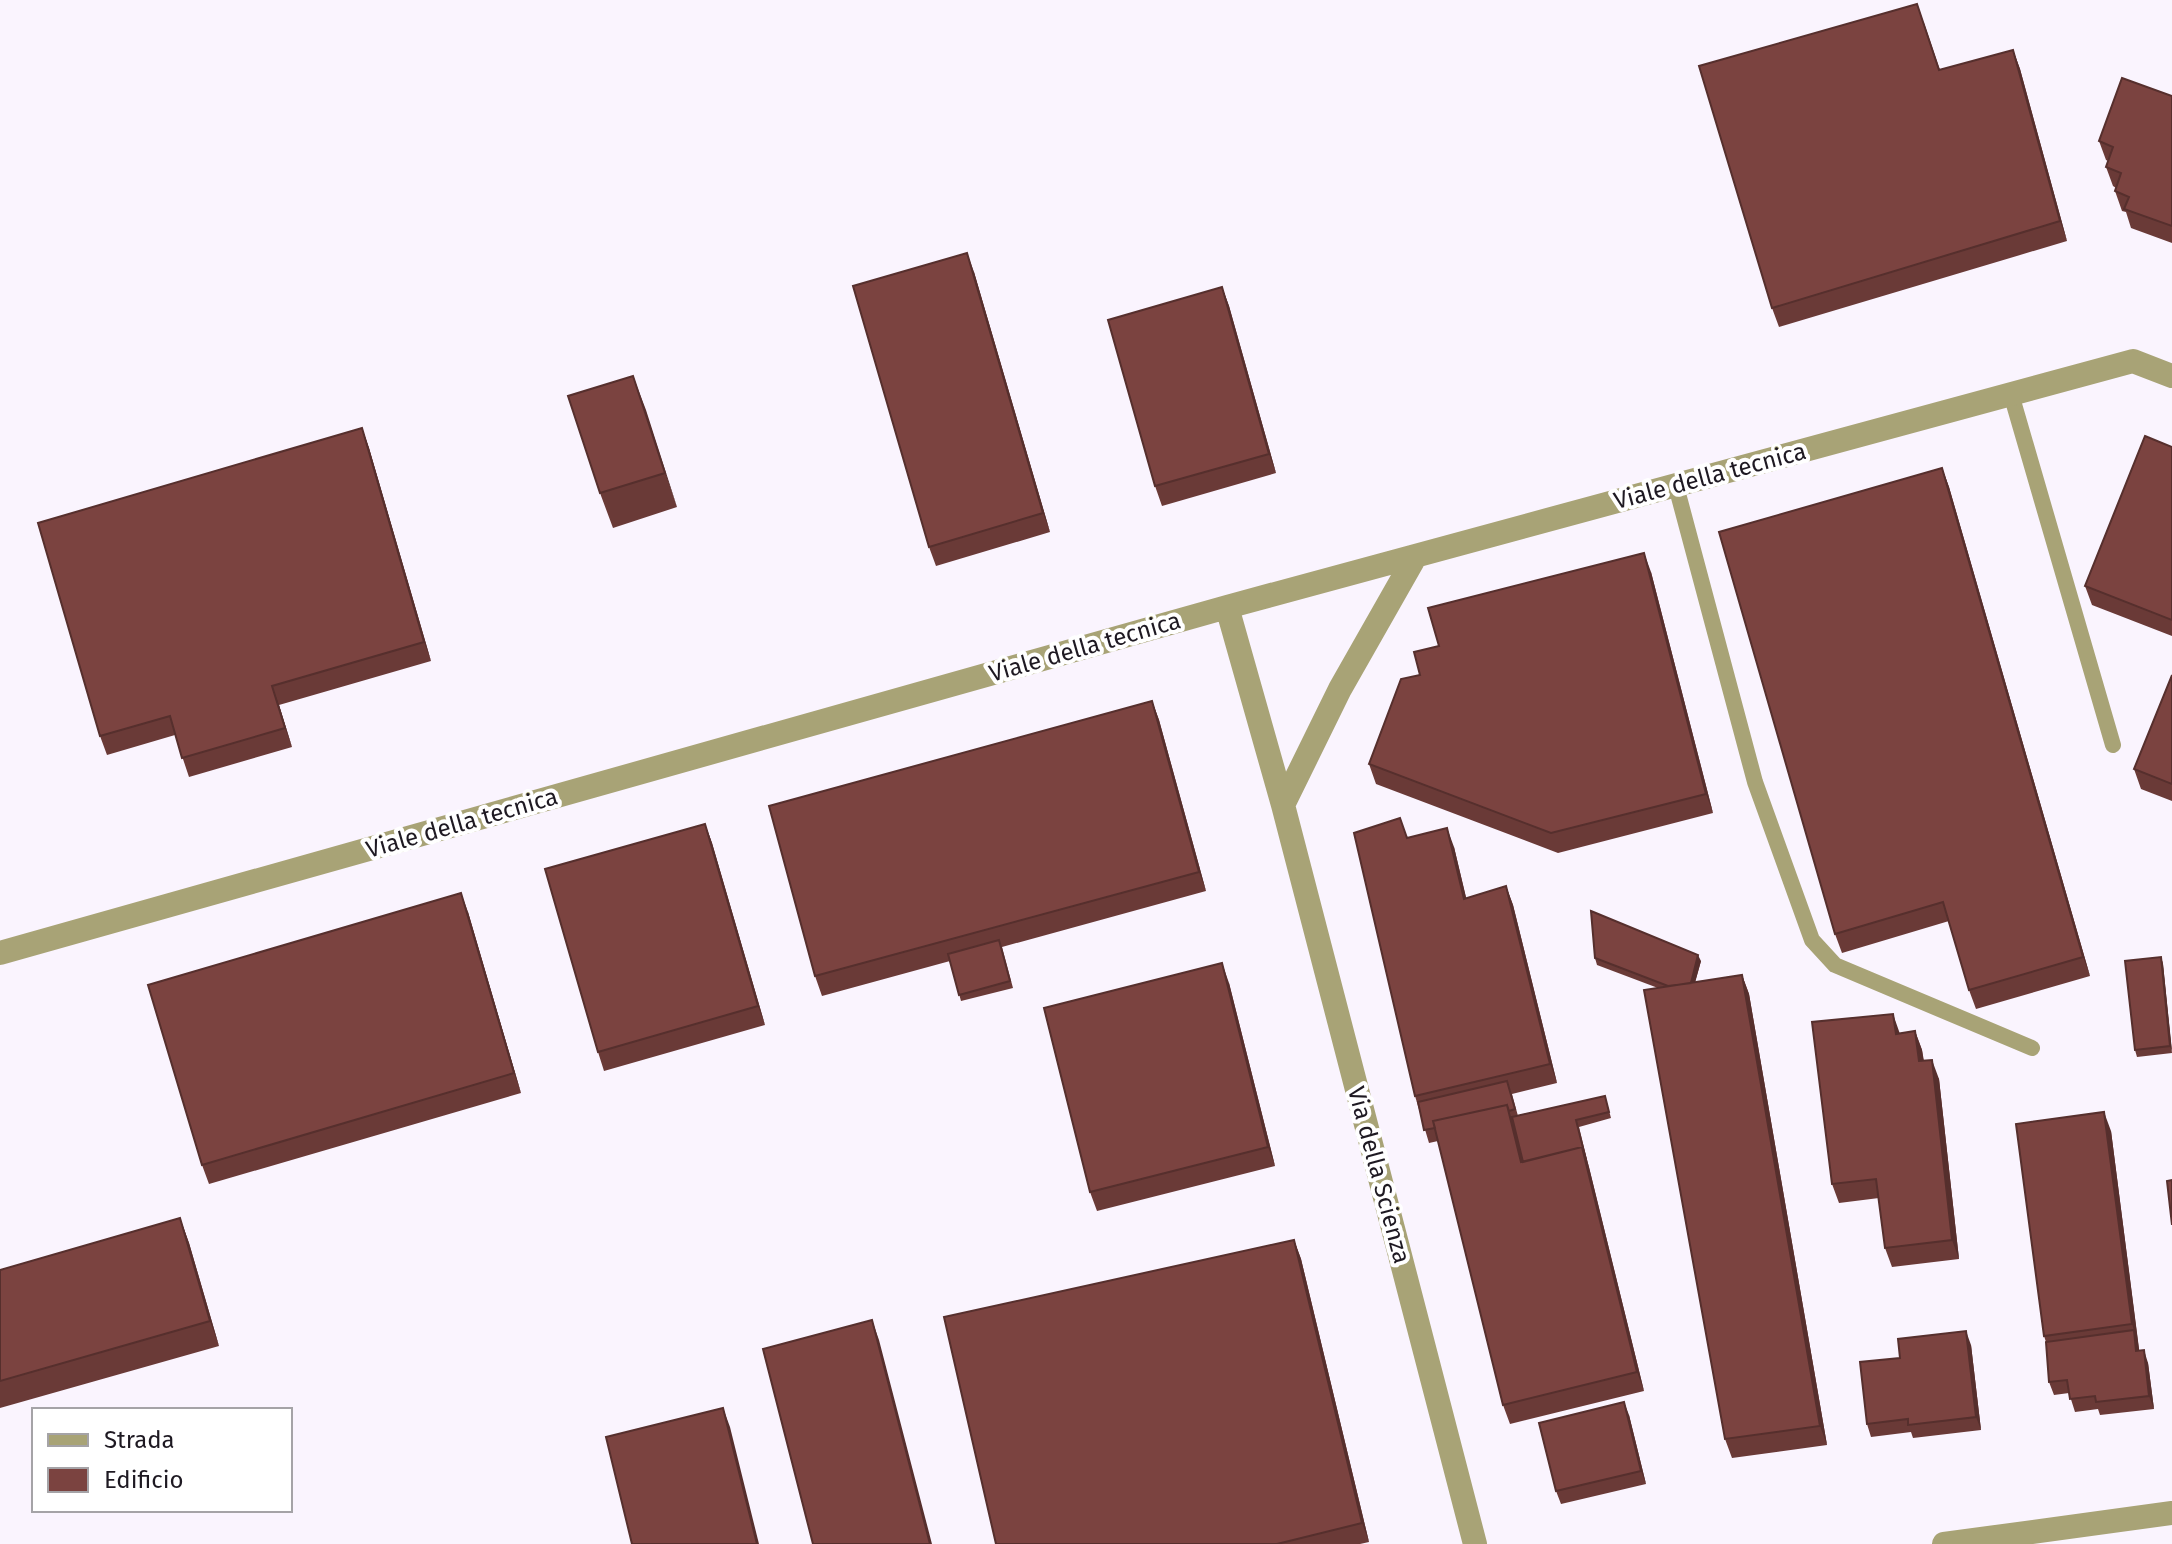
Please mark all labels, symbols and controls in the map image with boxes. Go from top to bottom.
street label: Viale della tecnica [1611,437,1809,515]
street label: Viale della tecnica [986,606,1184,688]
street label: Viale della tecnica [363,782,561,864]
street label: Via della Scienza [1342,1083,1416,1267]
legend [32,1408,292,1512]
text: Strada [104,1426,175,1454]
text: Edificio [104,1466,184,1494]

